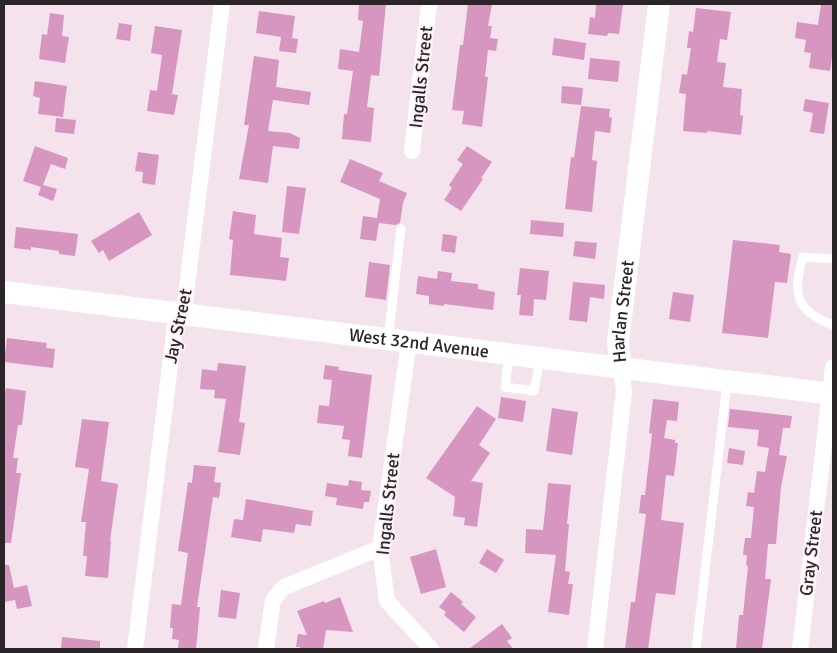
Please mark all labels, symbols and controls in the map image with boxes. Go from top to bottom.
street label: Ingalls Street [405,25,437,129]
street label: Harlan Street [607,259,639,364]
street label: Jay Street [159,287,197,365]
street label: West 32nd Avenue [348,324,490,363]
street label: Ingalls Street [372,452,404,556]
street label: Gray Street [795,509,827,597]

